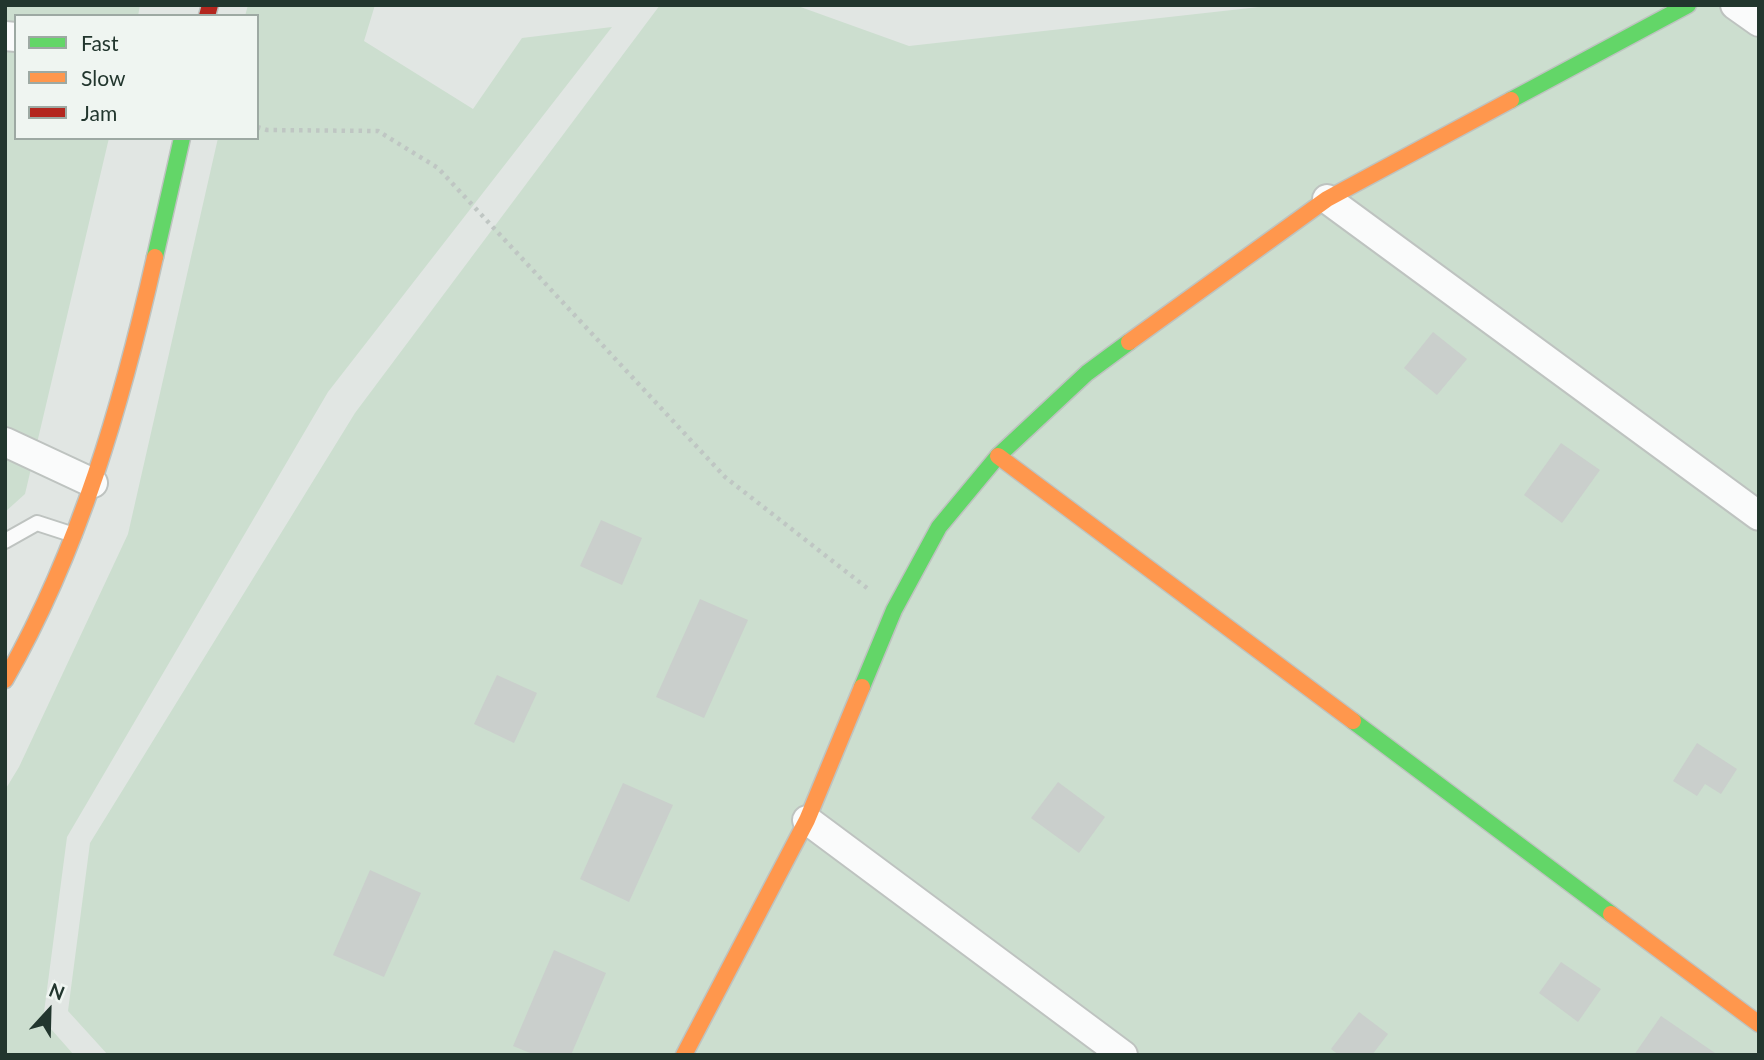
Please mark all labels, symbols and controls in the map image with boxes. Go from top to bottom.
legend [14,14,259,140]
text: Fast [81,30,118,55]
text: Slow [81,65,125,90]
text: Jam [81,100,117,125]
north arrow [14,976,84,1046]
text: N [46,978,68,1004]

